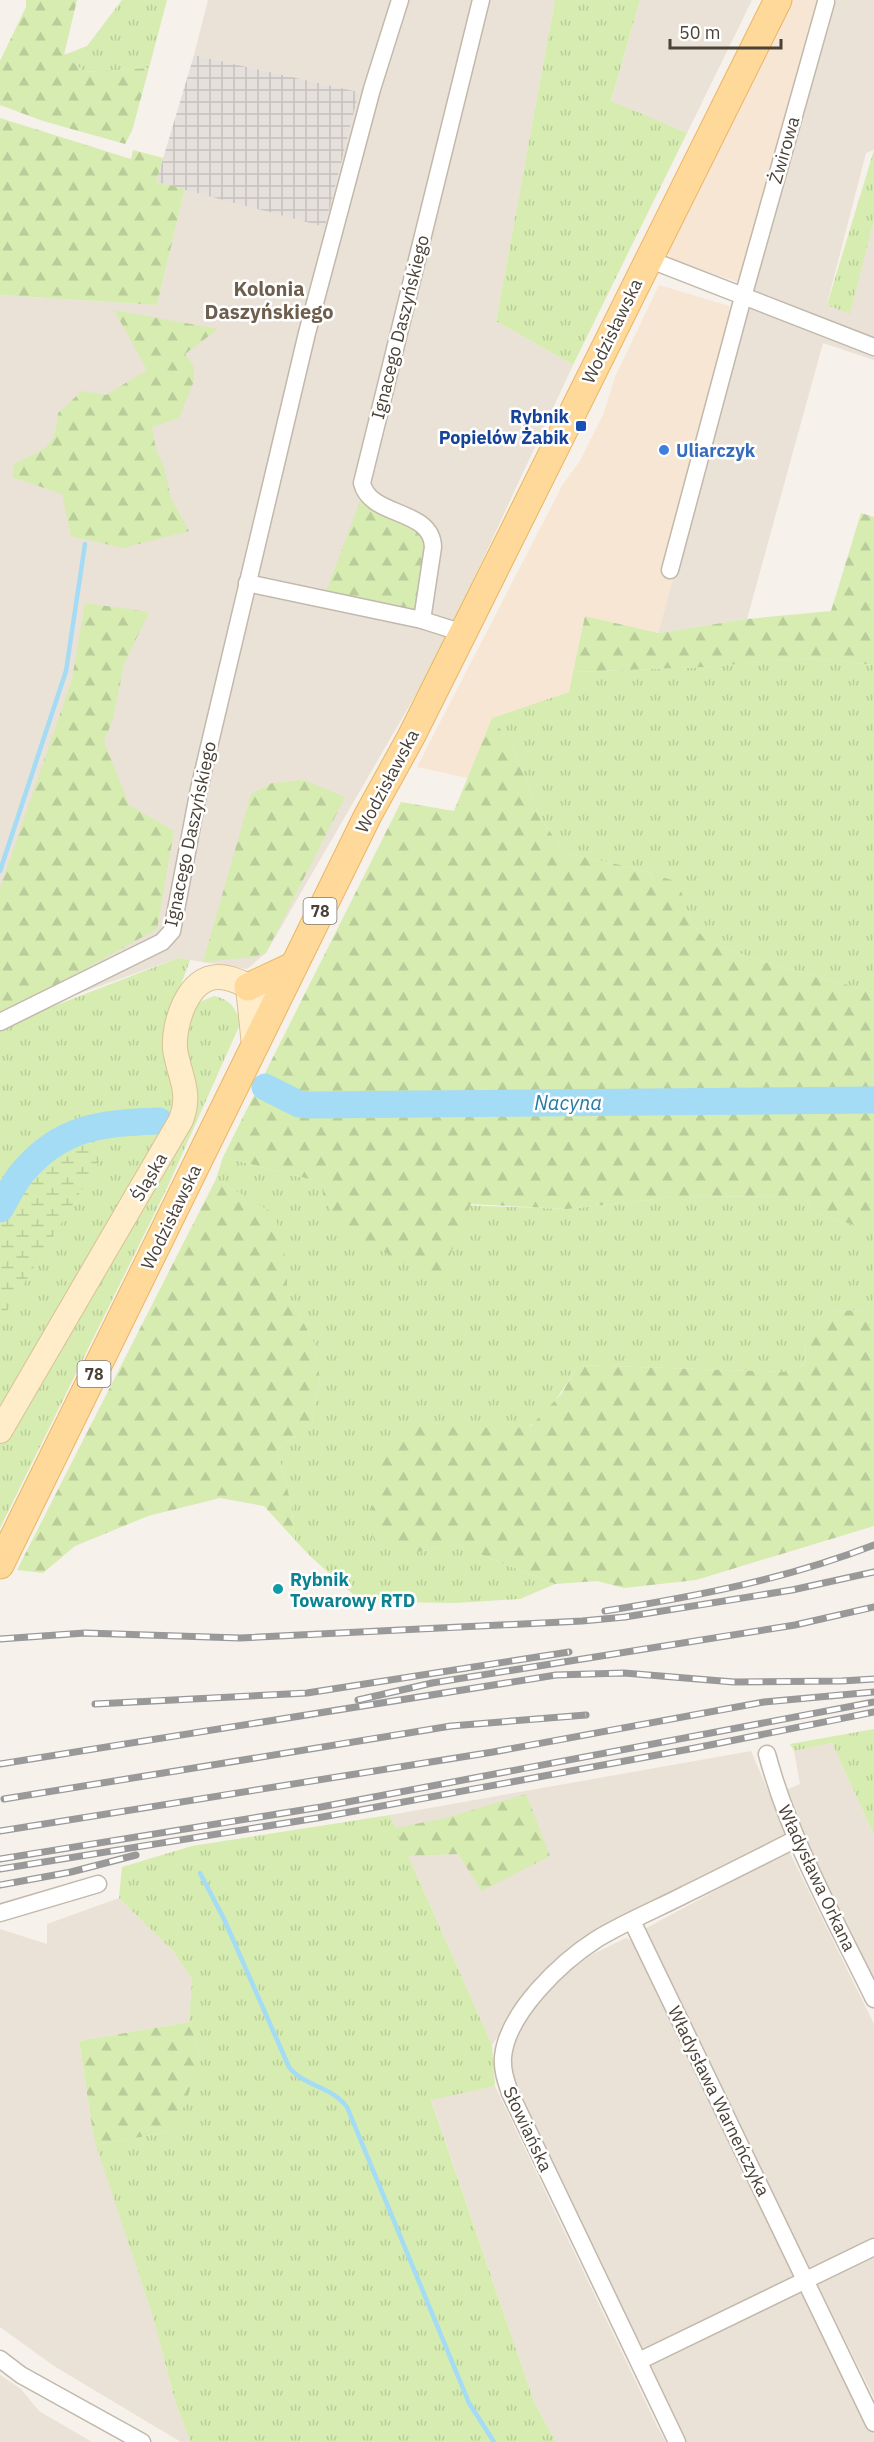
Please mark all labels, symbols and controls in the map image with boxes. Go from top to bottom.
scale bar [670,12,781,50]
text: 50 m [679,21,721,44]
street label: Żwirowa [763,114,805,186]
street label: Ignacego Daszyńskiego [366,233,434,421]
street label: Wodzisławska [577,274,647,387]
district label: Kolonia Daszyńskiego [205,275,333,325]
place label: Rybnik Popielów Żabik [439,405,570,449]
marker: Rybnik Popielów Żabik [574,419,588,433]
place label: Uliarczyk [676,439,756,462]
marker: Uliarczyk [657,443,671,457]
street label: Wodzisławska [350,725,424,837]
street label: Ignacego Daszyńskiego [159,739,221,929]
road number: 78 [304,898,336,924]
water label: Nacyna [534,1089,602,1116]
street label: Śląska [126,1148,172,1206]
street label: Wodzisławska [136,1160,206,1273]
road number: 78 [78,1361,110,1387]
place label: Rybnik Towarowy RTD [290,1568,415,1612]
marker: Rybnik Towarowy RTD [271,1582,285,1596]
street label: Władysława Orkana [773,1801,861,1955]
street label: Władysława Warneńczyka [663,2002,775,2200]
street label: Słowiańska [498,2083,558,2176]

